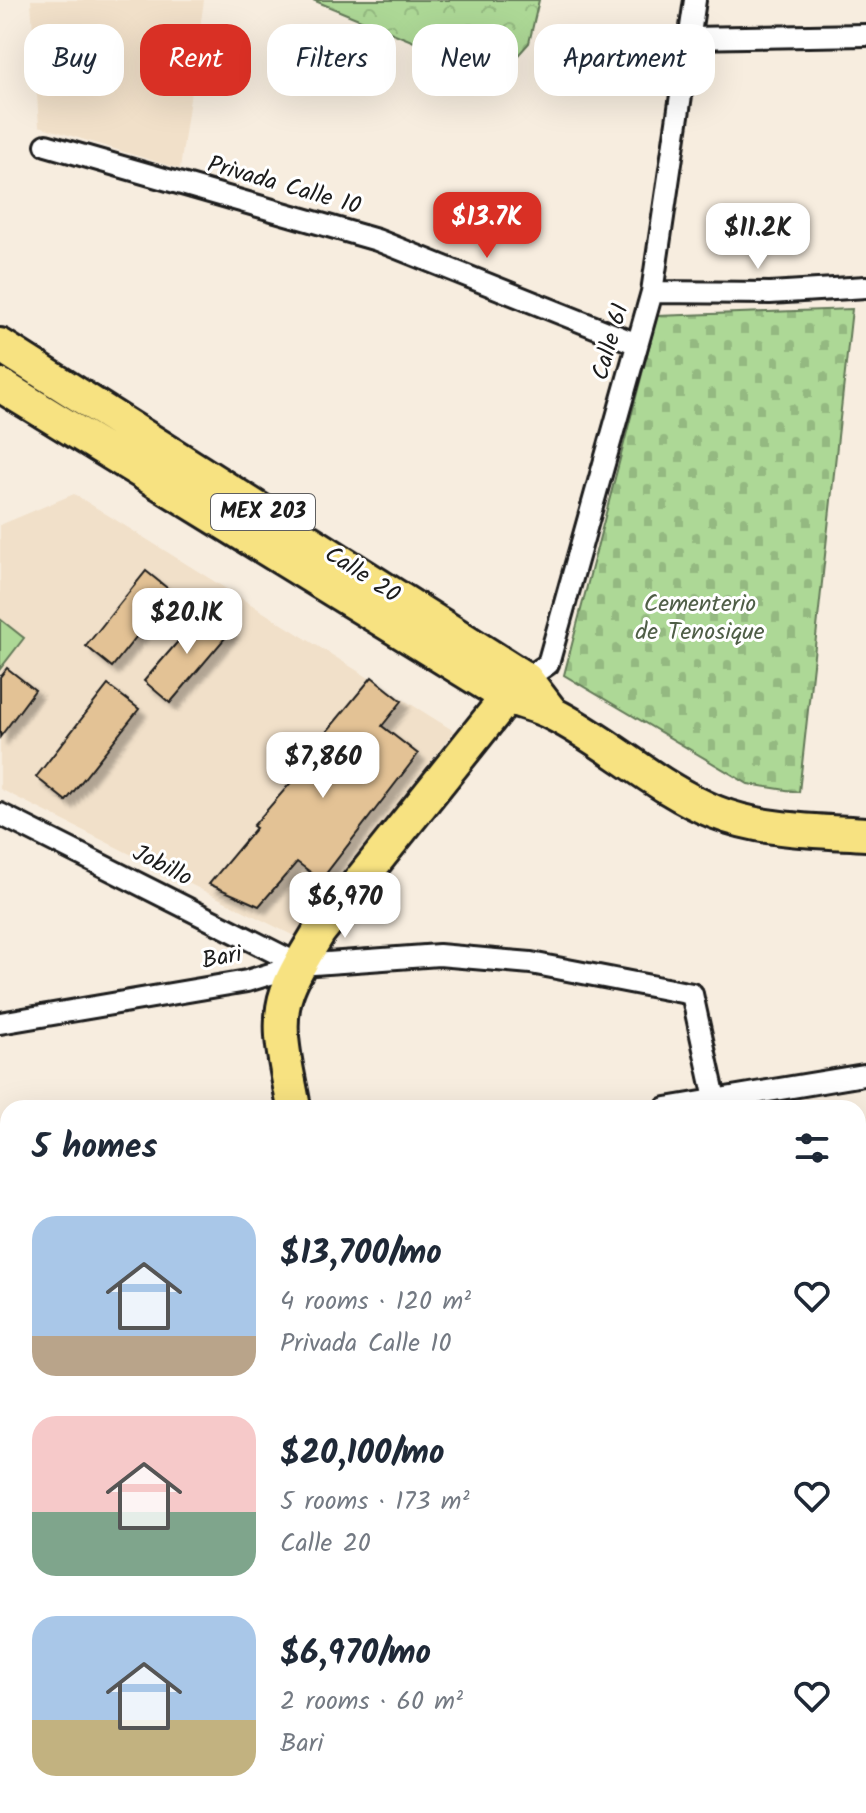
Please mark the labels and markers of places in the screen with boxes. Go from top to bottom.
pin: $13.7K [422,192,552,260]
pin: $11.2K [693,203,823,271]
pin: $20.1K [122,588,252,656]
pin: $7,860 [258,732,388,800]
pin: $6,970 [280,872,410,940]

